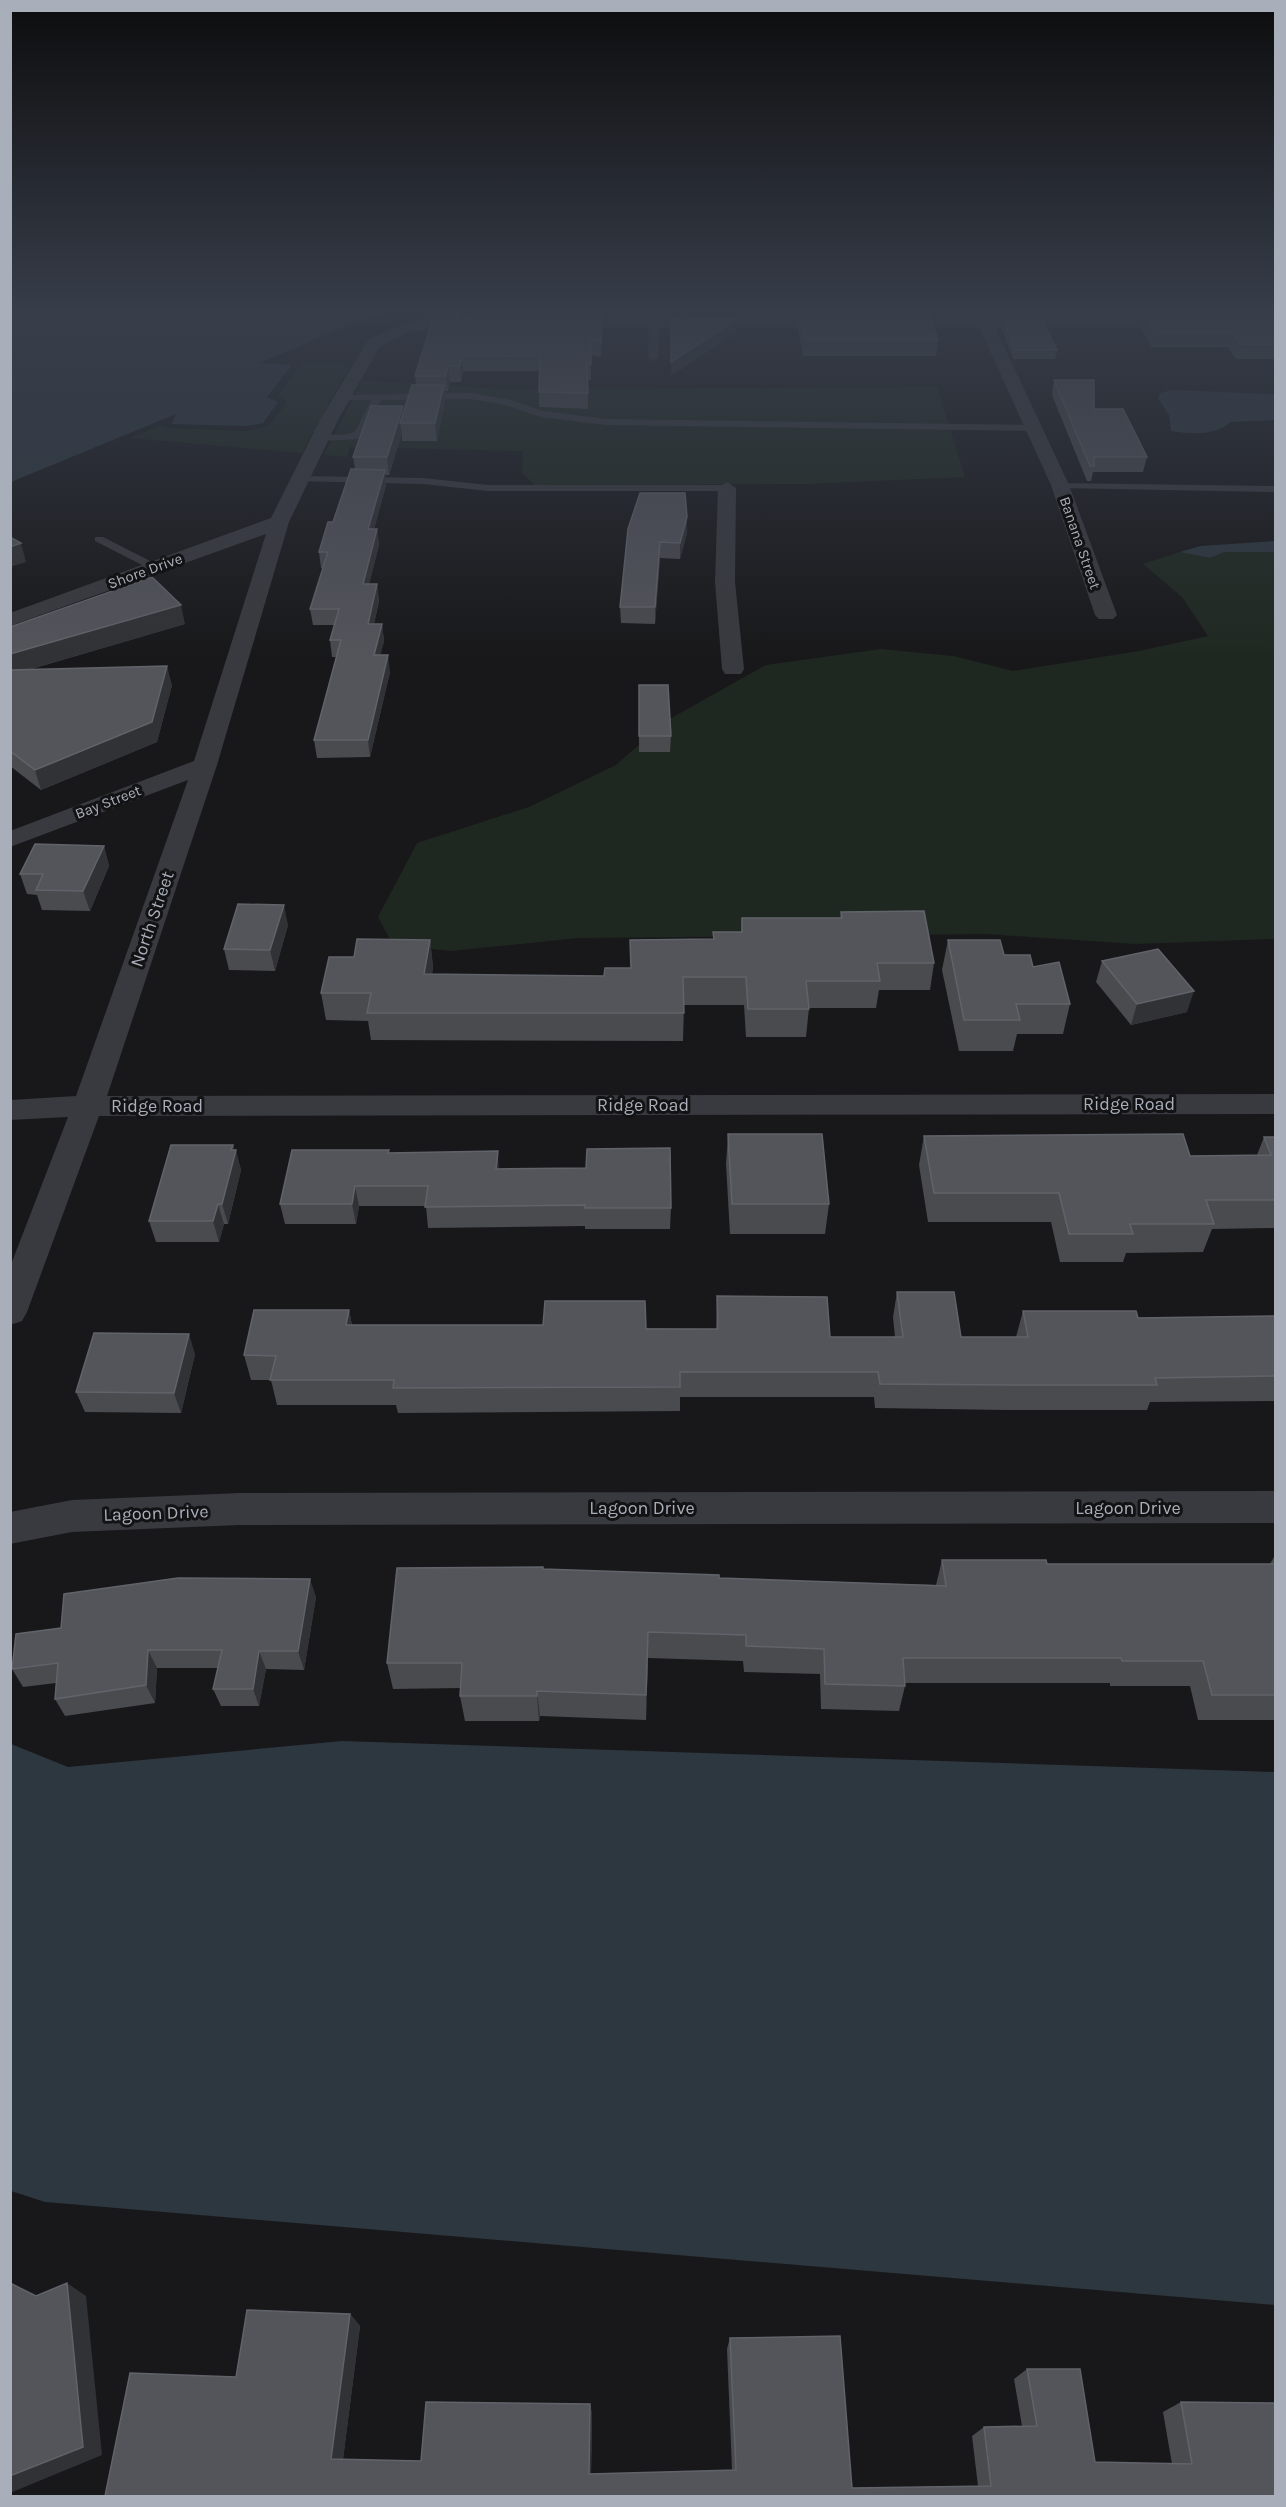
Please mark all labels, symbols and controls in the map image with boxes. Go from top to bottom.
street label: Banana Street [1056,494,1104,592]
street label: Shore Drive [105,549,185,593]
street label: Bay Street [72,781,144,823]
street label: North Street [125,868,179,970]
street label: Ridge Road [1083,1093,1175,1115]
street label: Ridge Road [597,1094,689,1116]
street label: Ridge Road [111,1095,203,1117]
street label: Lagoon Drive [589,1497,695,1519]
street label: Lagoon Drive [1075,1497,1181,1519]
street label: Lagoon Drive [103,1500,209,1526]

